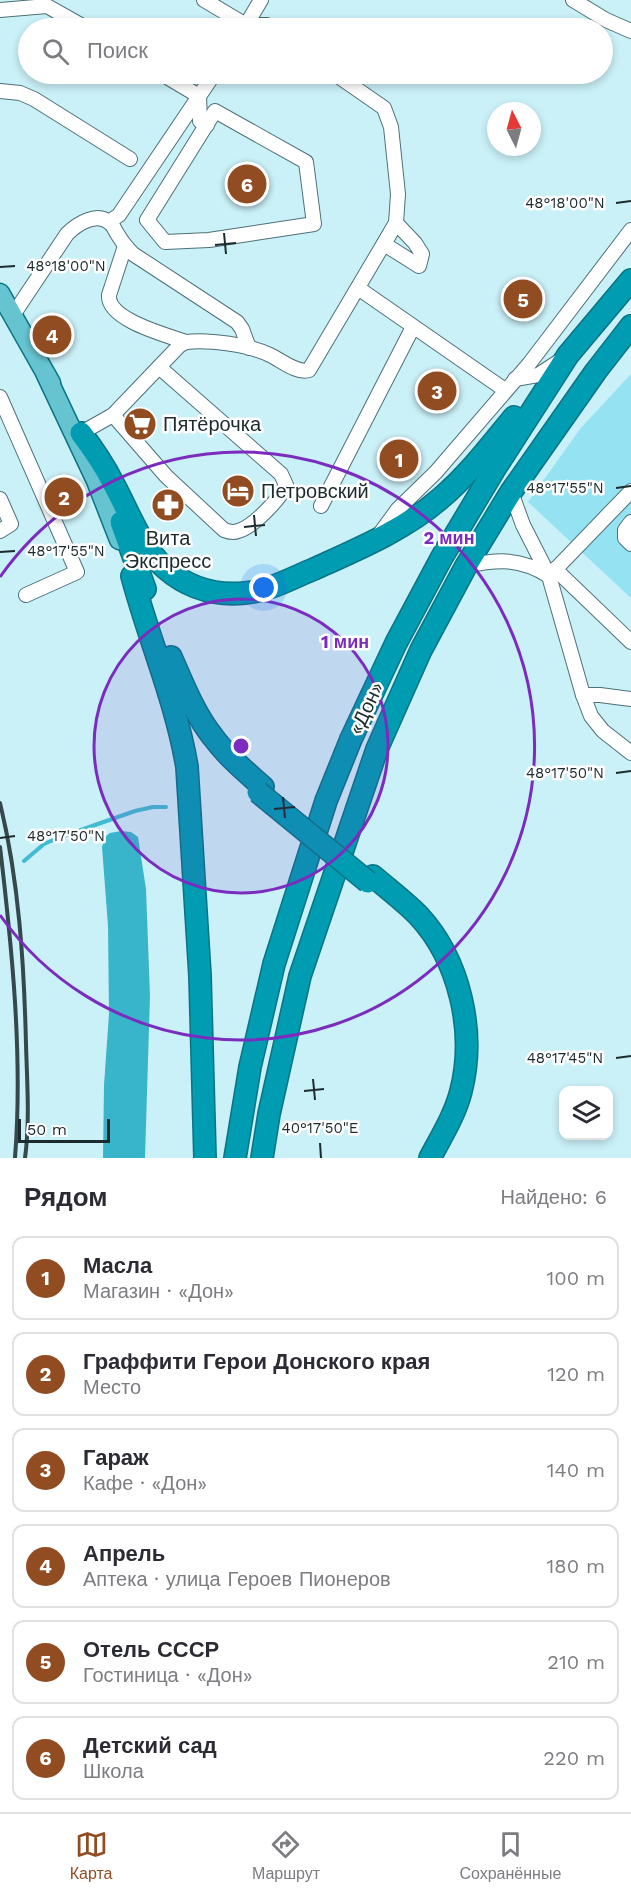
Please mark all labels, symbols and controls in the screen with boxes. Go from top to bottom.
search box [18,18,613,84]
icon: search [39,35,72,68]
text: Поиск [87,38,148,63]
north arrow [487,102,541,156]
pin: 6 [228,162,266,207]
text: 48°18'00"N [525,194,605,212]
text: 48°18'00"N [26,257,106,275]
pin: 5 [504,276,542,322]
pin: 4 [32,312,72,358]
pin: 3 [418,368,456,414]
supermarket icon: Пятёрочка [122,406,158,442]
place label: Пятёрочка [163,412,262,436]
pin: 1 [380,436,418,482]
hotel icon: Петровский [220,473,256,509]
pin: 2 [44,474,84,520]
place label: Петровский [261,479,369,503]
text: 48°17'55"N [526,479,604,497]
pharmacy icon: Вита Экспресс [150,487,186,523]
place label: Вита Экспресс [125,526,211,573]
text: 2 мин [423,527,475,548]
text: 48°17'55"N [27,542,105,560]
your location [249,573,278,602]
text: 1 мин [321,631,369,652]
street label: «Дон» [343,678,389,738]
centre of rings [231,736,251,756]
text: 48°17'50"N [526,764,604,782]
text: 48°17'50"N [27,827,105,845]
text: 48°17'45"N [527,1049,603,1067]
map controls [559,1086,613,1140]
button: layers [559,1086,613,1140]
scale bar [18,1116,110,1144]
text: 40°17'50"E [282,1119,358,1137]
text: 50 m [27,1120,67,1139]
text: Рядом [24,1182,107,1212]
text: Найдено: 6 [500,1185,607,1209]
text: Масла [83,1253,152,1278]
text: 1 [41,1266,50,1290]
text: 100 m [546,1266,605,1290]
text: Магазин · «Дон» [83,1279,234,1303]
text: Граффити Герои Донского края [83,1349,430,1374]
text: 2 [40,1362,51,1386]
text: 120 m [547,1362,605,1386]
text: Место [83,1375,141,1399]
text: Гараж [83,1445,149,1470]
text: 3 [40,1458,51,1482]
text: 140 m [547,1458,605,1482]
text: Кафе · «Дон» [83,1471,207,1495]
text: Апрель [83,1541,165,1566]
text: 4 [39,1554,52,1578]
text: 180 m [547,1554,605,1578]
text: Аптека · улица Героев Пионеров [83,1567,391,1591]
text: Отель СССР [83,1637,219,1662]
text: 5 [40,1650,51,1674]
text: 210 m [547,1650,605,1674]
text: Гостиница · «Дон» [83,1663,253,1687]
text: Детский сад [83,1733,217,1758]
text: 6 [39,1746,52,1770]
text: 220 m [543,1746,605,1770]
text: Школа [83,1759,144,1783]
tab: Карта [70,1828,113,1883]
tab: Маршрут [252,1828,320,1883]
tab: Сохранённые [459,1828,561,1883]

